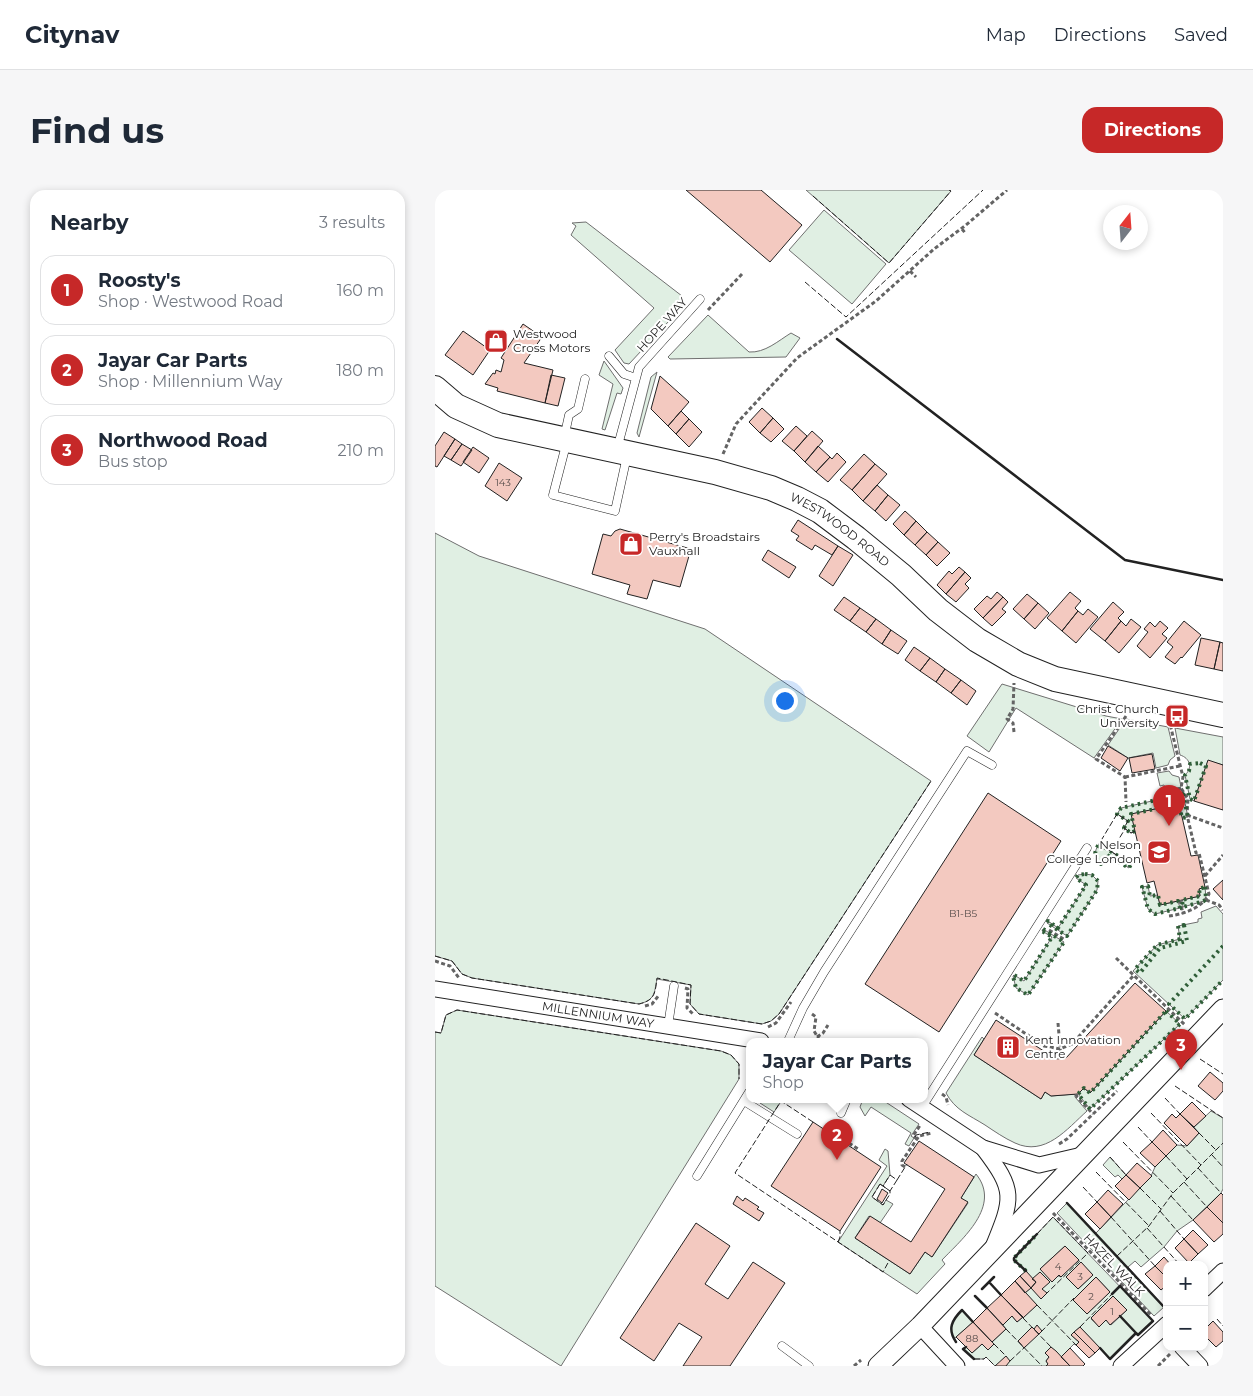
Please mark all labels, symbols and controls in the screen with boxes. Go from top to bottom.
text: Citynav [25,20,119,49]
text: Map [986,24,1026,46]
text: Directions [1054,24,1146,46]
text: Saved [1174,24,1228,46]
button: Directions [1082,107,1223,153]
text: Find us [30,109,164,152]
north arrow [1103,205,1148,250]
text: Nearby [50,210,129,235]
text: 3 results [319,213,385,232]
text: Roosty's [98,269,181,292]
text: 1 [64,281,70,300]
text: 160 m [337,281,384,300]
text: Shop · Westwood Road [98,292,283,311]
street label: HOPE WAY [633,294,690,355]
place label: Westwood Cross Motors [513,326,590,355]
shop icon: Westwood Cross Motors [483,328,509,354]
text: Jayar Car Parts [98,349,247,372]
text: 2 [62,361,72,380]
text: 180 m [336,361,384,380]
text: Shop · Millennium Way [98,372,282,391]
text: Northwood Road [98,429,268,452]
text: 3 [62,441,72,460]
text: 210 m [337,441,384,460]
text: Bus stop [98,452,168,471]
house number: 143 [495,476,511,489]
street label: WESTWOOD ROAD [788,489,893,570]
place label: Perry's Broadstairs Vauxhall [649,529,760,558]
shop icon: Perry's Broadstairs Vauxhall [618,531,644,557]
your location [772,688,798,714]
place label: Christ Church University [1076,701,1159,730]
bus stop icon: Christ Church University [1164,703,1190,729]
pin: 1 [1153,785,1185,826]
place label: Nelson College London [1047,837,1141,866]
school or university icon: Nelson College London [1146,839,1172,865]
house number: B1-B5 [949,907,977,920]
street label: MILLENNIUM WAY [541,998,655,1031]
pin: 3 [1165,1029,1197,1070]
place label: Kent Innovation Centre [1025,1032,1121,1061]
building icon: Kent Innovation Centre [995,1034,1021,1060]
popup [746,1038,928,1103]
text: Jayar Car Parts [762,1050,912,1073]
text: Shop [762,1073,804,1092]
pin: 2 [821,1119,853,1160]
street label: HAZEL WALK [1081,1230,1148,1300]
house number: 4 [1055,1260,1062,1273]
map controls [1163,1261,1208,1351]
button: + [1163,1261,1208,1306]
house number: 3 [1077,1270,1083,1283]
house number: 2 [1088,1290,1094,1303]
house number: 1 [1110,1305,1114,1318]
button: − [1163,1306,1208,1351]
house number: 88 [966,1332,978,1345]

